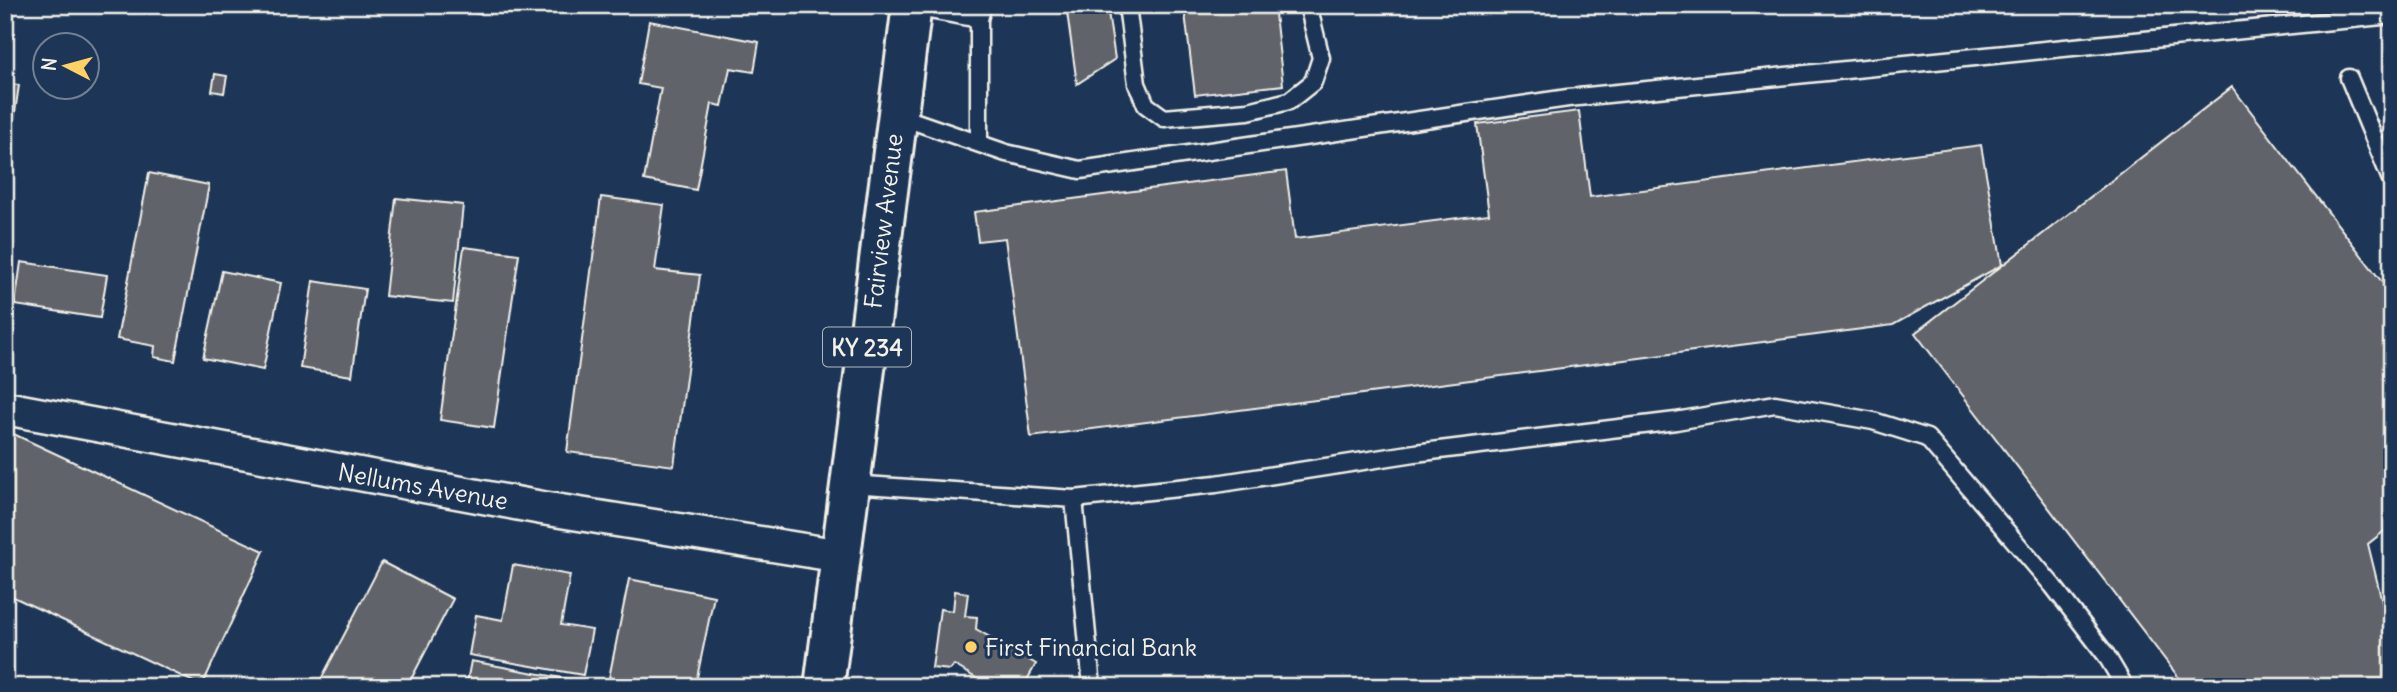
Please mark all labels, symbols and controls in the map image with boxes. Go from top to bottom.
north arrow [32,32,102,102]
text: N [36,56,62,72]
street label: Fairview Avenue [857,132,909,310]
road number: KY 234 [823,328,911,366]
street label: Nellums Avenue [336,456,510,516]
place label: First Financial Bank [985,632,1197,662]
marker: First Financial Bank [963,639,979,655]

